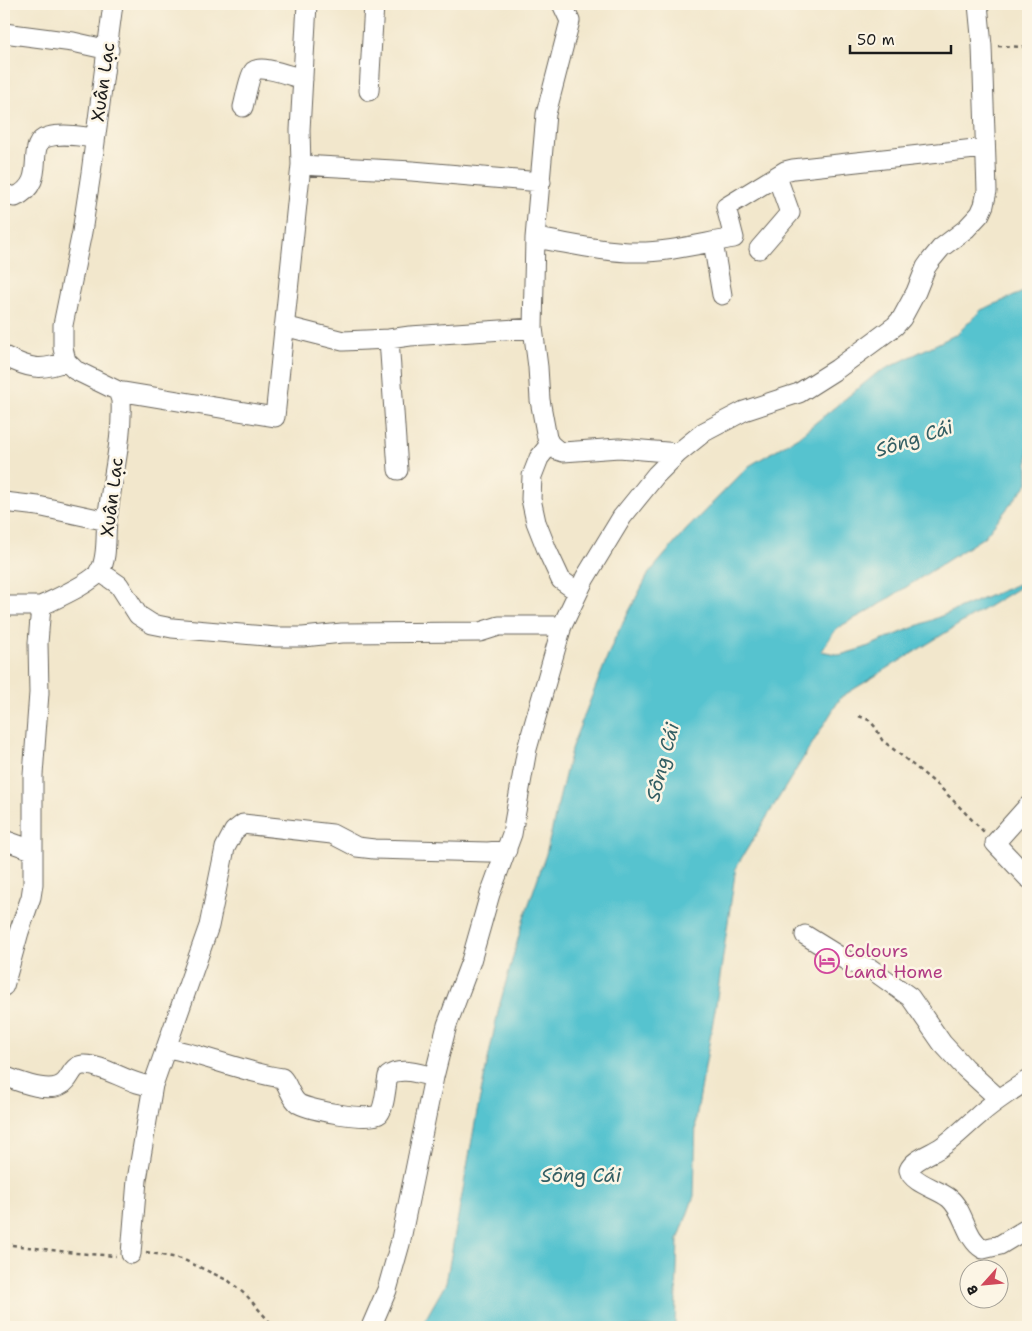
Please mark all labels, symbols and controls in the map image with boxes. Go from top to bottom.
scale bar [850,22,951,54]
text: 50 m [857,30,895,50]
street label: Xuân Lạc [86,41,120,123]
water label: Sông Cái [872,414,957,463]
street label: Xuân Lạc [95,456,129,538]
water label: Sông Cái [640,720,685,804]
place label: Colours Land Home [844,939,943,984]
hotel icon: Colours Land Home [814,948,840,974]
water label: Sông Cái [541,1163,622,1188]
north arrow [960,1258,1010,1308]
text: B [962,1282,982,1298]

